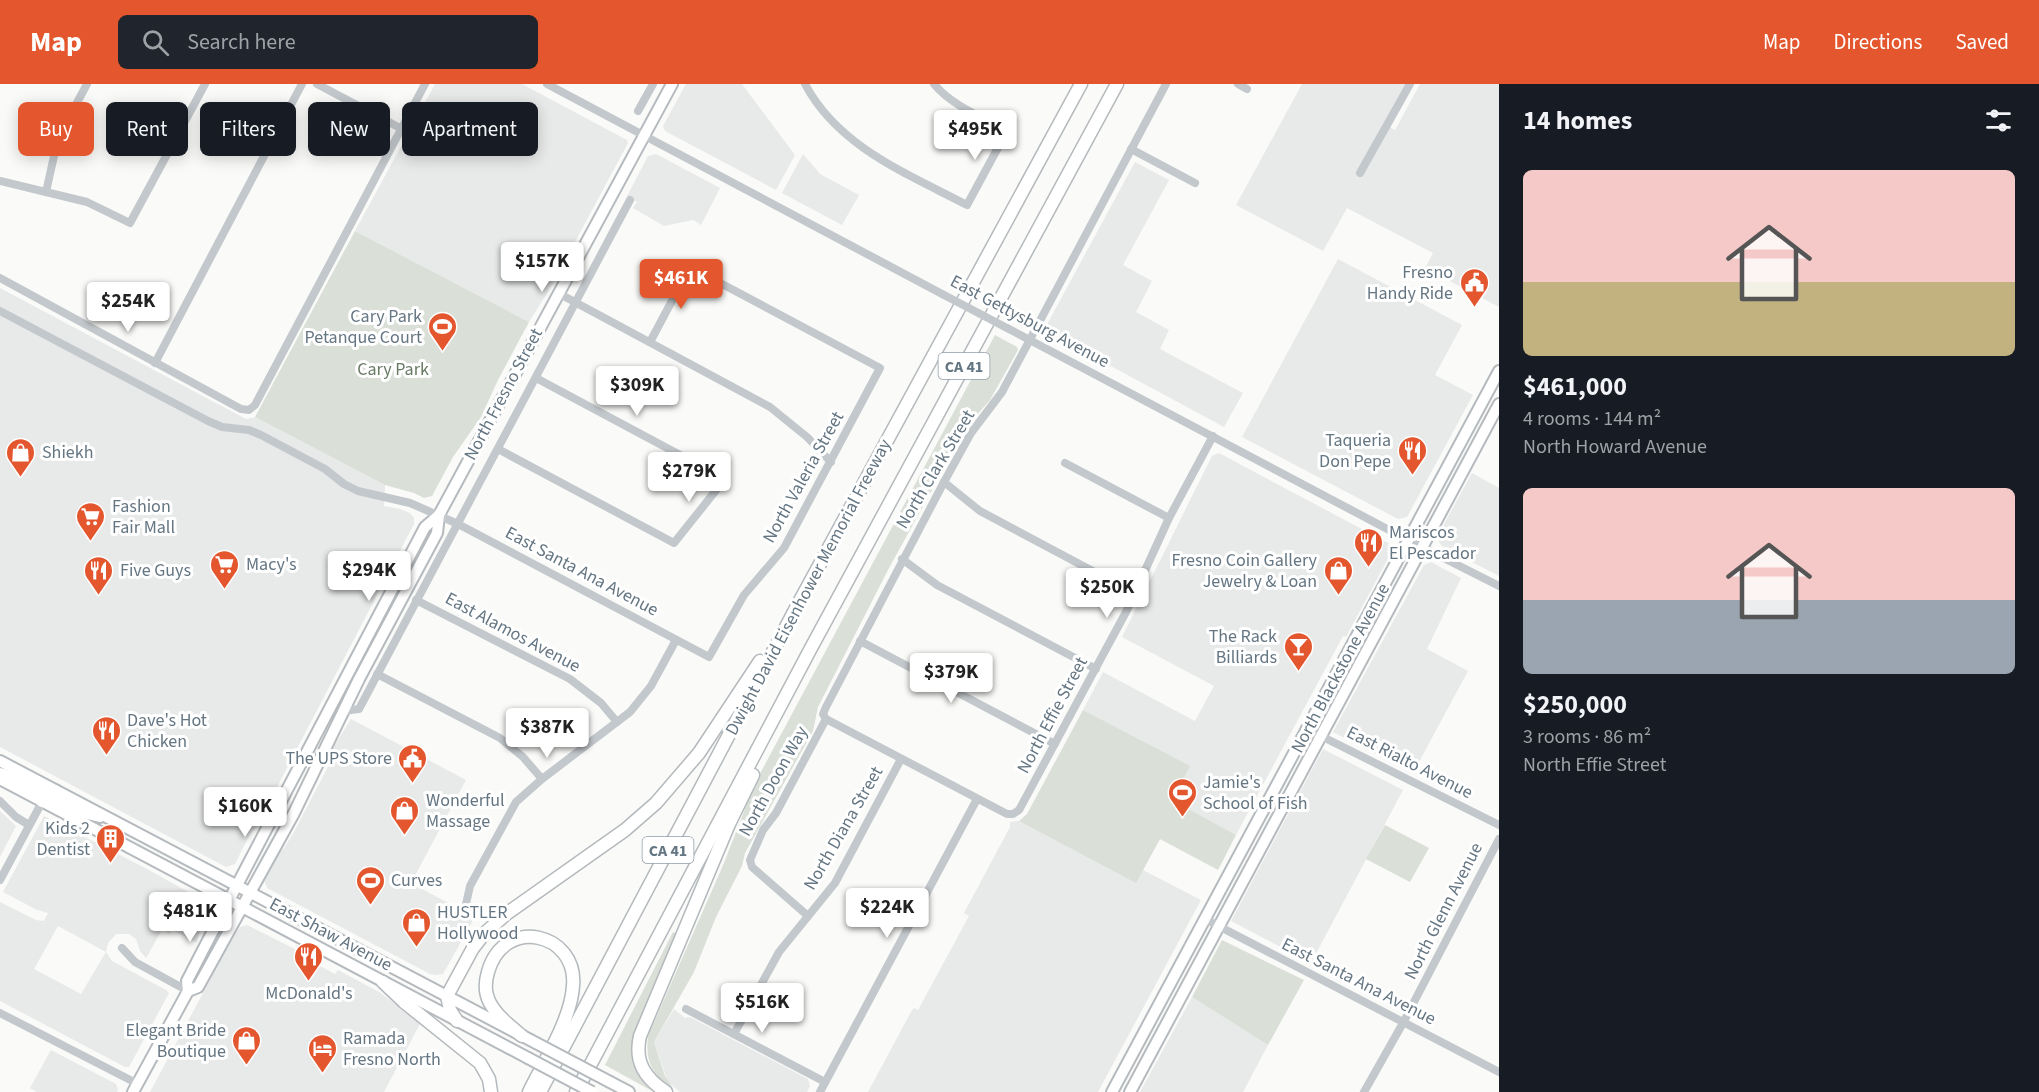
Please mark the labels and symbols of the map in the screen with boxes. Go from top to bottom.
pin: $495K [933,110,1017,161]
pin: $157K [500,242,584,293]
pin: $461K [639,259,723,310]
place label: Fresno Handy Ride [1367,260,1453,306]
public building icon: Fresno Handy Ride [1458,266,1490,308]
street label: East Gettysburg Avenue [946,269,1114,374]
pin: $254K [86,282,170,333]
place label: Cary Park Petanque Court [304,304,422,350]
sports icon: Cary Park Petanque Court [427,310,459,352]
street label: North Fresno Street [458,324,549,465]
road number: CA 41 [938,353,990,379]
park label: Cary Park [357,357,429,382]
pin: $309K [595,366,679,417]
street label: North Clark Street [890,405,981,534]
street label: North Valeria Street [757,407,850,548]
place label: Taqueria Don Pepe [1319,428,1391,474]
street label: Dwight David Eisenhower Memorial Freeway [719,434,898,740]
restaurant icon: Taqueria Don Pepe [1396,434,1428,476]
shop icon: Shiekh [5,436,37,478]
place label: Shiekh [42,440,93,465]
pin: $279K [647,452,731,503]
place label: Fashion Fair Mall [112,494,175,540]
supermarket icon: Fashion Fair Mall [75,500,107,542]
street label: East Santa Ana Avenue [501,520,663,622]
place label: Mariscos El Pescador [1389,520,1477,566]
restaurant icon: Mariscos El Pescador [1352,526,1384,568]
supermarket icon: Macy's [209,548,241,590]
place label: Fresno Coin Gallery Jewelry & Loan [1171,548,1318,594]
pin: $294K [327,551,411,602]
place label: Macy's [246,552,297,577]
restaurant icon: Five Guys [83,554,115,596]
shop icon: Fresno Coin Gallery Jewelry & Loan [1322,554,1354,596]
place label: Five Guys [120,558,191,583]
pin: $250K [1065,568,1149,619]
street label: North Blackstone Avenue [1285,579,1396,758]
street label: East Alamos Avenue [441,586,585,679]
place label: The Rack Billiards [1209,624,1277,670]
bar icon: The Rack Billiards [1282,630,1314,672]
street label: North Effie Street [1011,652,1094,778]
pin: $379K [909,653,993,704]
place label: Dave's Hot Chicken [127,708,207,754]
pin: $387K [505,708,589,759]
restaurant icon: Dave's Hot Chicken [90,714,122,756]
street label: East Rialto Avenue [1342,720,1477,805]
street label: North Doon Way [733,721,814,841]
public building icon: The UPS Store [397,742,429,784]
place label: The UPS Store [285,746,392,771]
street label: North Diana Street [798,762,889,895]
place label: Jamie's School of Fish [1203,770,1308,816]
sports icon: Jamie's School of Fish [1166,776,1198,818]
pin: $160K [203,787,287,838]
place label: Wonderful Massage [426,788,505,834]
shop icon: Wonderful Massage [389,794,421,836]
place label: Kids 2 Dentist [36,816,90,862]
building icon: Kids 2 Dentist [95,822,127,864]
road number: CA 41 [642,837,694,863]
street label: North Glenn Avenue [1398,838,1489,984]
sports icon: Curves [354,864,386,906]
place label: Curves [391,868,442,893]
pin: $224K [845,888,929,939]
street label: East Shaw Avenue [265,891,397,977]
pin: $481K [148,892,232,943]
place label: HUSTLER Hollywood [437,900,518,946]
shop icon: HUSTLER Hollywood [400,906,432,948]
street label: East Santa Ana Avenue [1277,932,1440,1031]
restaurant icon: McDonald's [293,940,325,982]
place label: McDonald's [265,981,353,1006]
pin: $516K [720,983,804,1034]
place label: Elegant Bride Boutique [126,1018,226,1064]
shop icon: Elegant Bride Boutique [231,1024,263,1066]
place label: Ramada Fresno North [343,1026,441,1072]
hotel icon: Ramada Fresno North [306,1032,338,1074]

